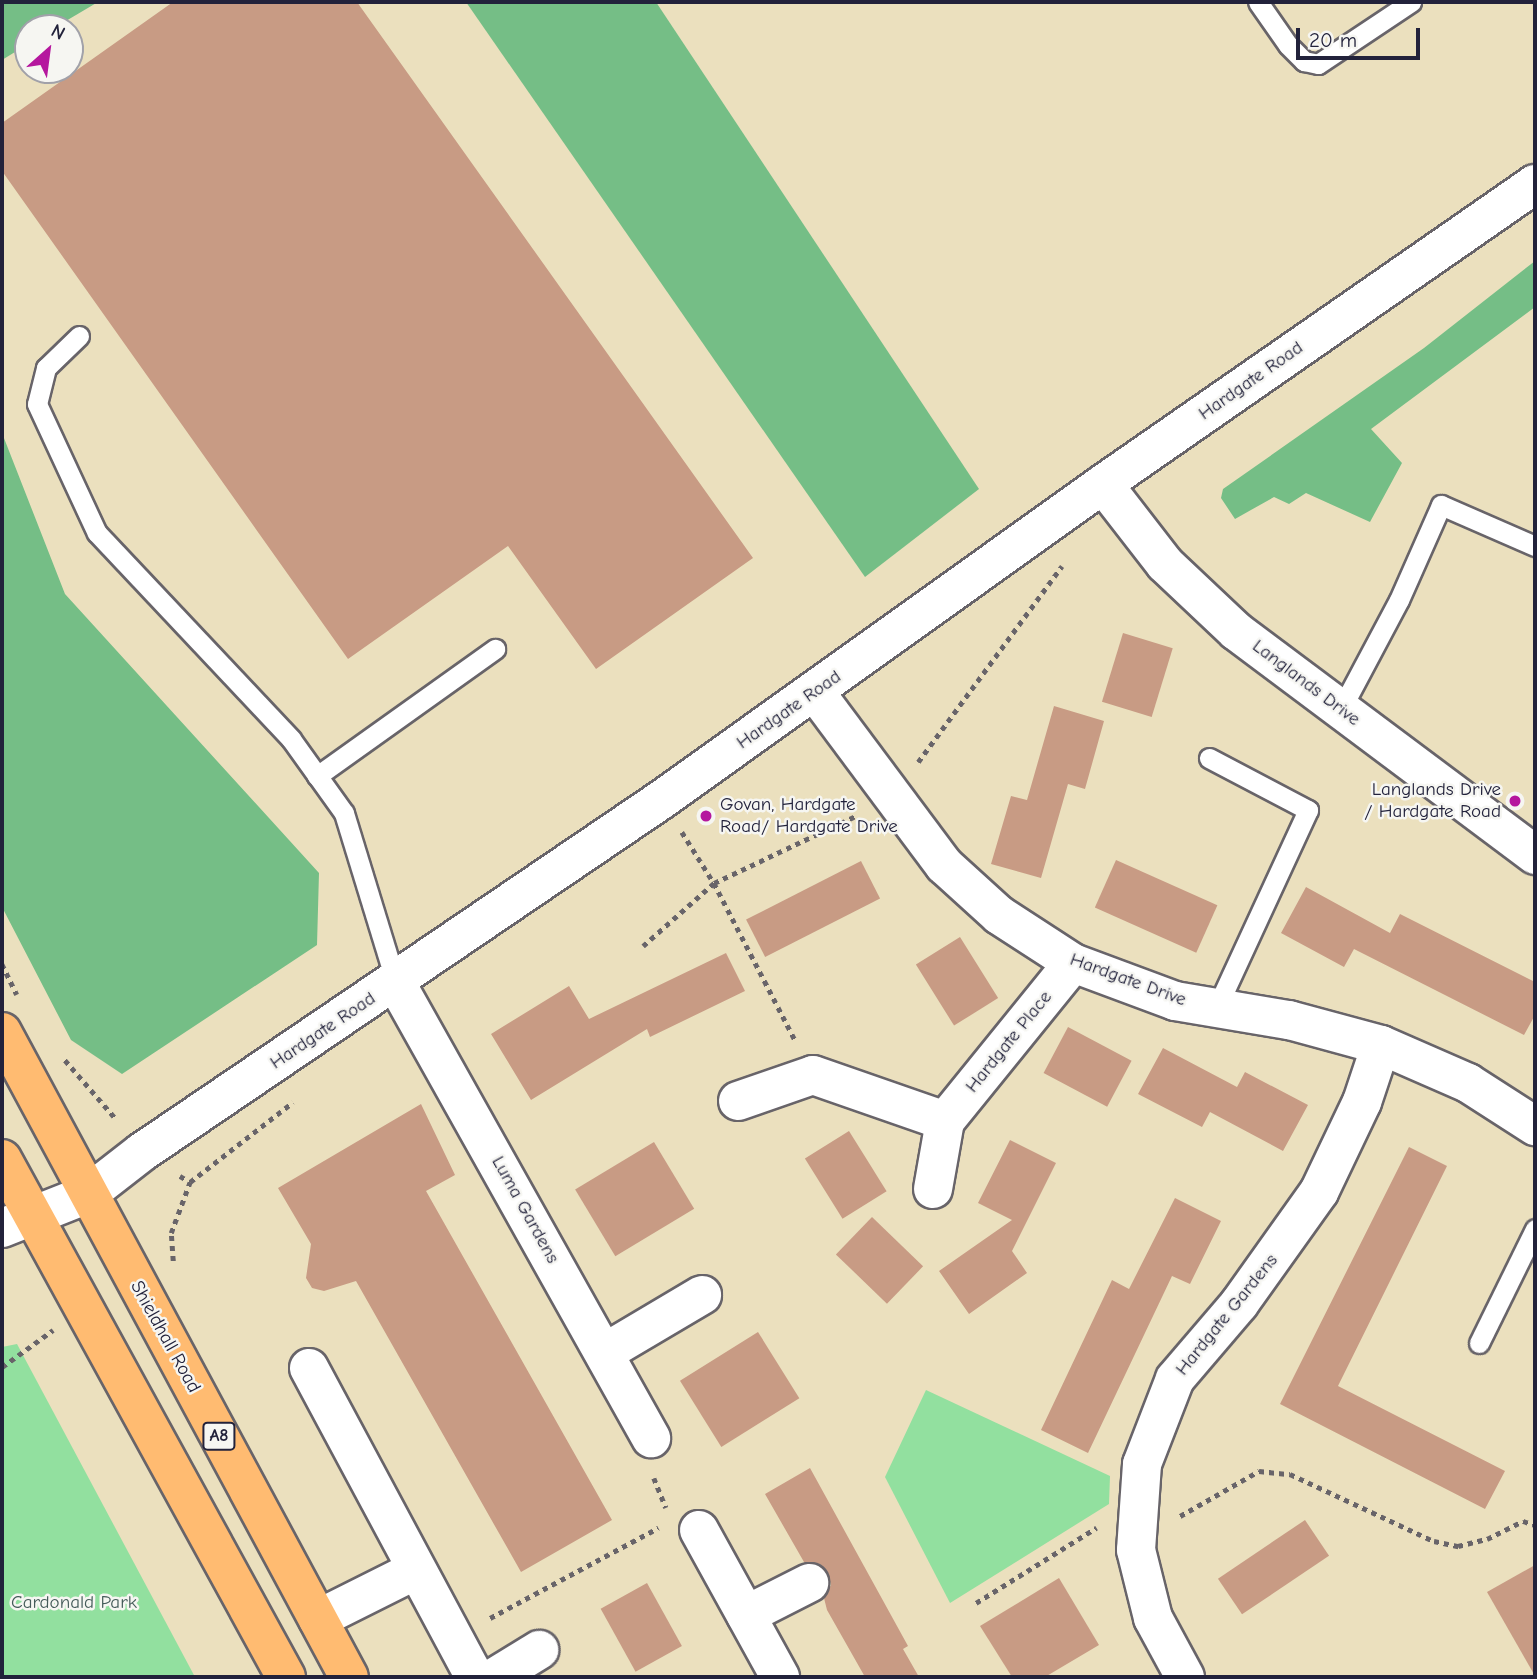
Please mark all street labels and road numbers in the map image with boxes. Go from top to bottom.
street label: Hardgate Road [1194,337,1308,425]
street label: Langlands Drive [1248,635,1364,731]
street label: Hardgate Road [732,666,846,754]
street label: Hardgate Drive [1067,948,1189,1012]
street label: Hardgate Place [961,986,1057,1098]
street label: Hardgate Road [266,987,380,1075]
street label: Luma Gardens [486,1152,564,1268]
street label: Hardgate Gardens [1171,1250,1283,1380]
street label: Shieldhall Road [125,1277,205,1397]
road number: A8 [202,1422,236,1450]

